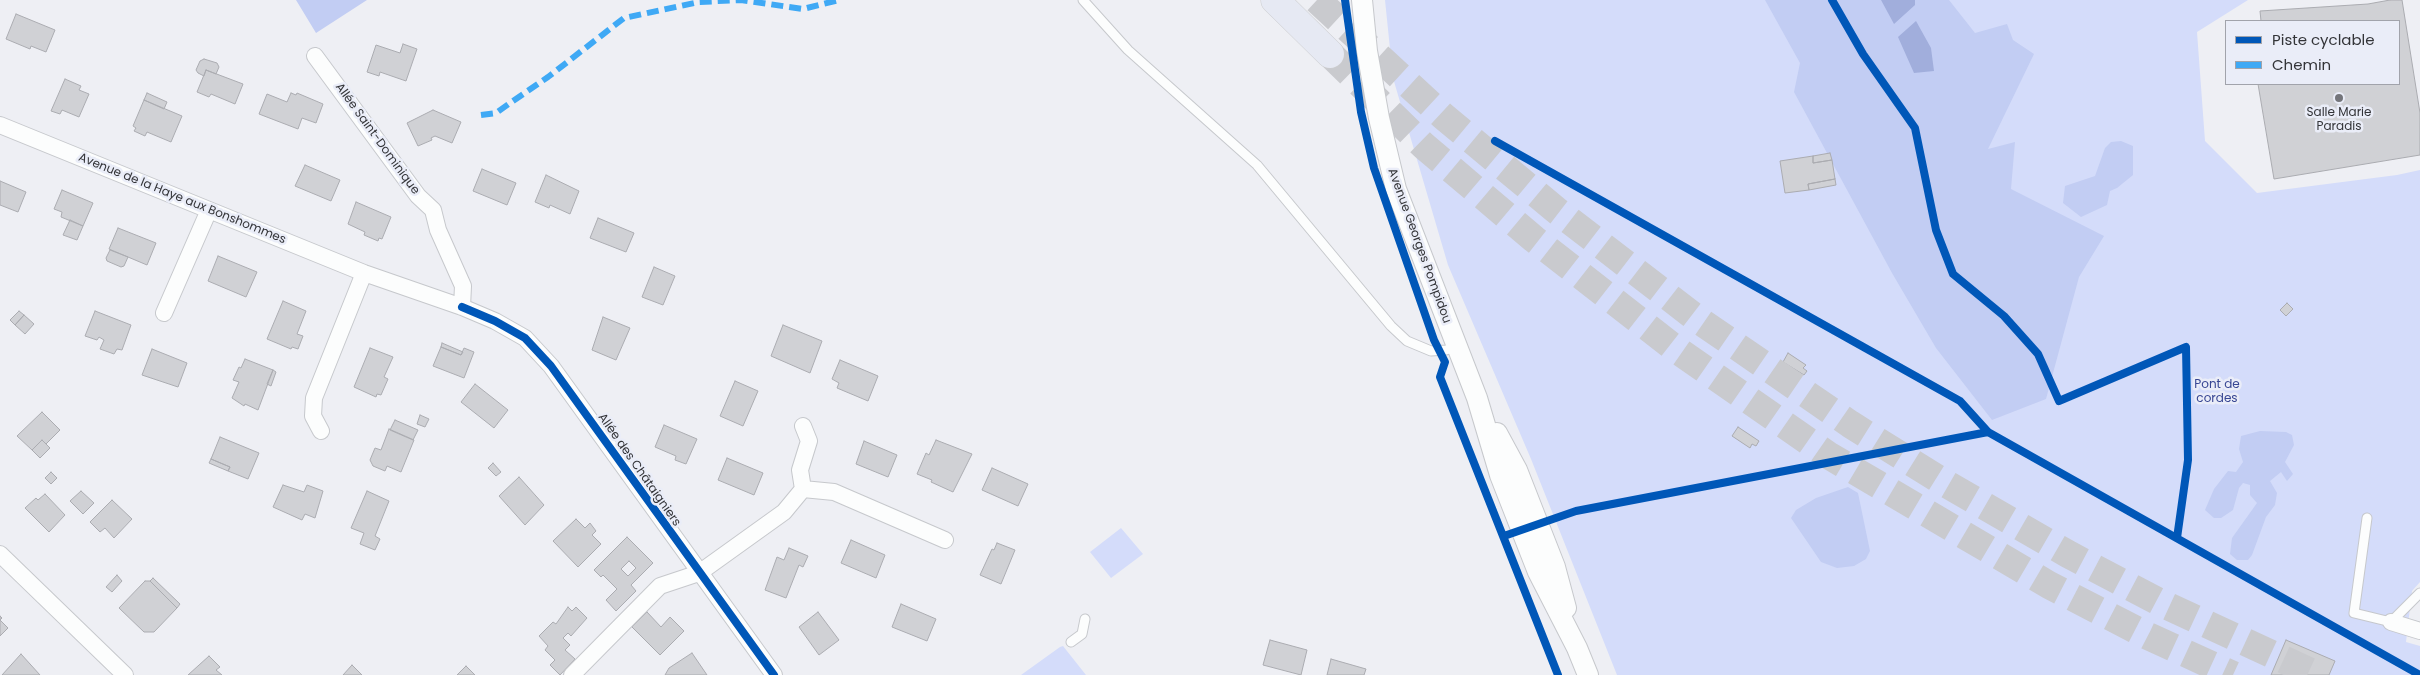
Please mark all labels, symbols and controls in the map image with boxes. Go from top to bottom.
legend [2225,20,2400,85]
text: Piste cyclable [2272,29,2375,50]
text: Chemin [2272,54,2331,75]
street label: Allée Saint-Dominique [332,80,422,198]
marker: Salle Marie Paradis [2333,92,2345,104]
place label: Salle Marie Paradis [2306,106,2372,134]
street label: Avenue de la Haye aux Bonshommes [76,151,288,247]
street label: Avenue Georges Pompidou [1384,167,1454,325]
park label: Pont de cordes [2194,378,2240,406]
street label: Allée des Châtaigniers [595,411,683,529]

